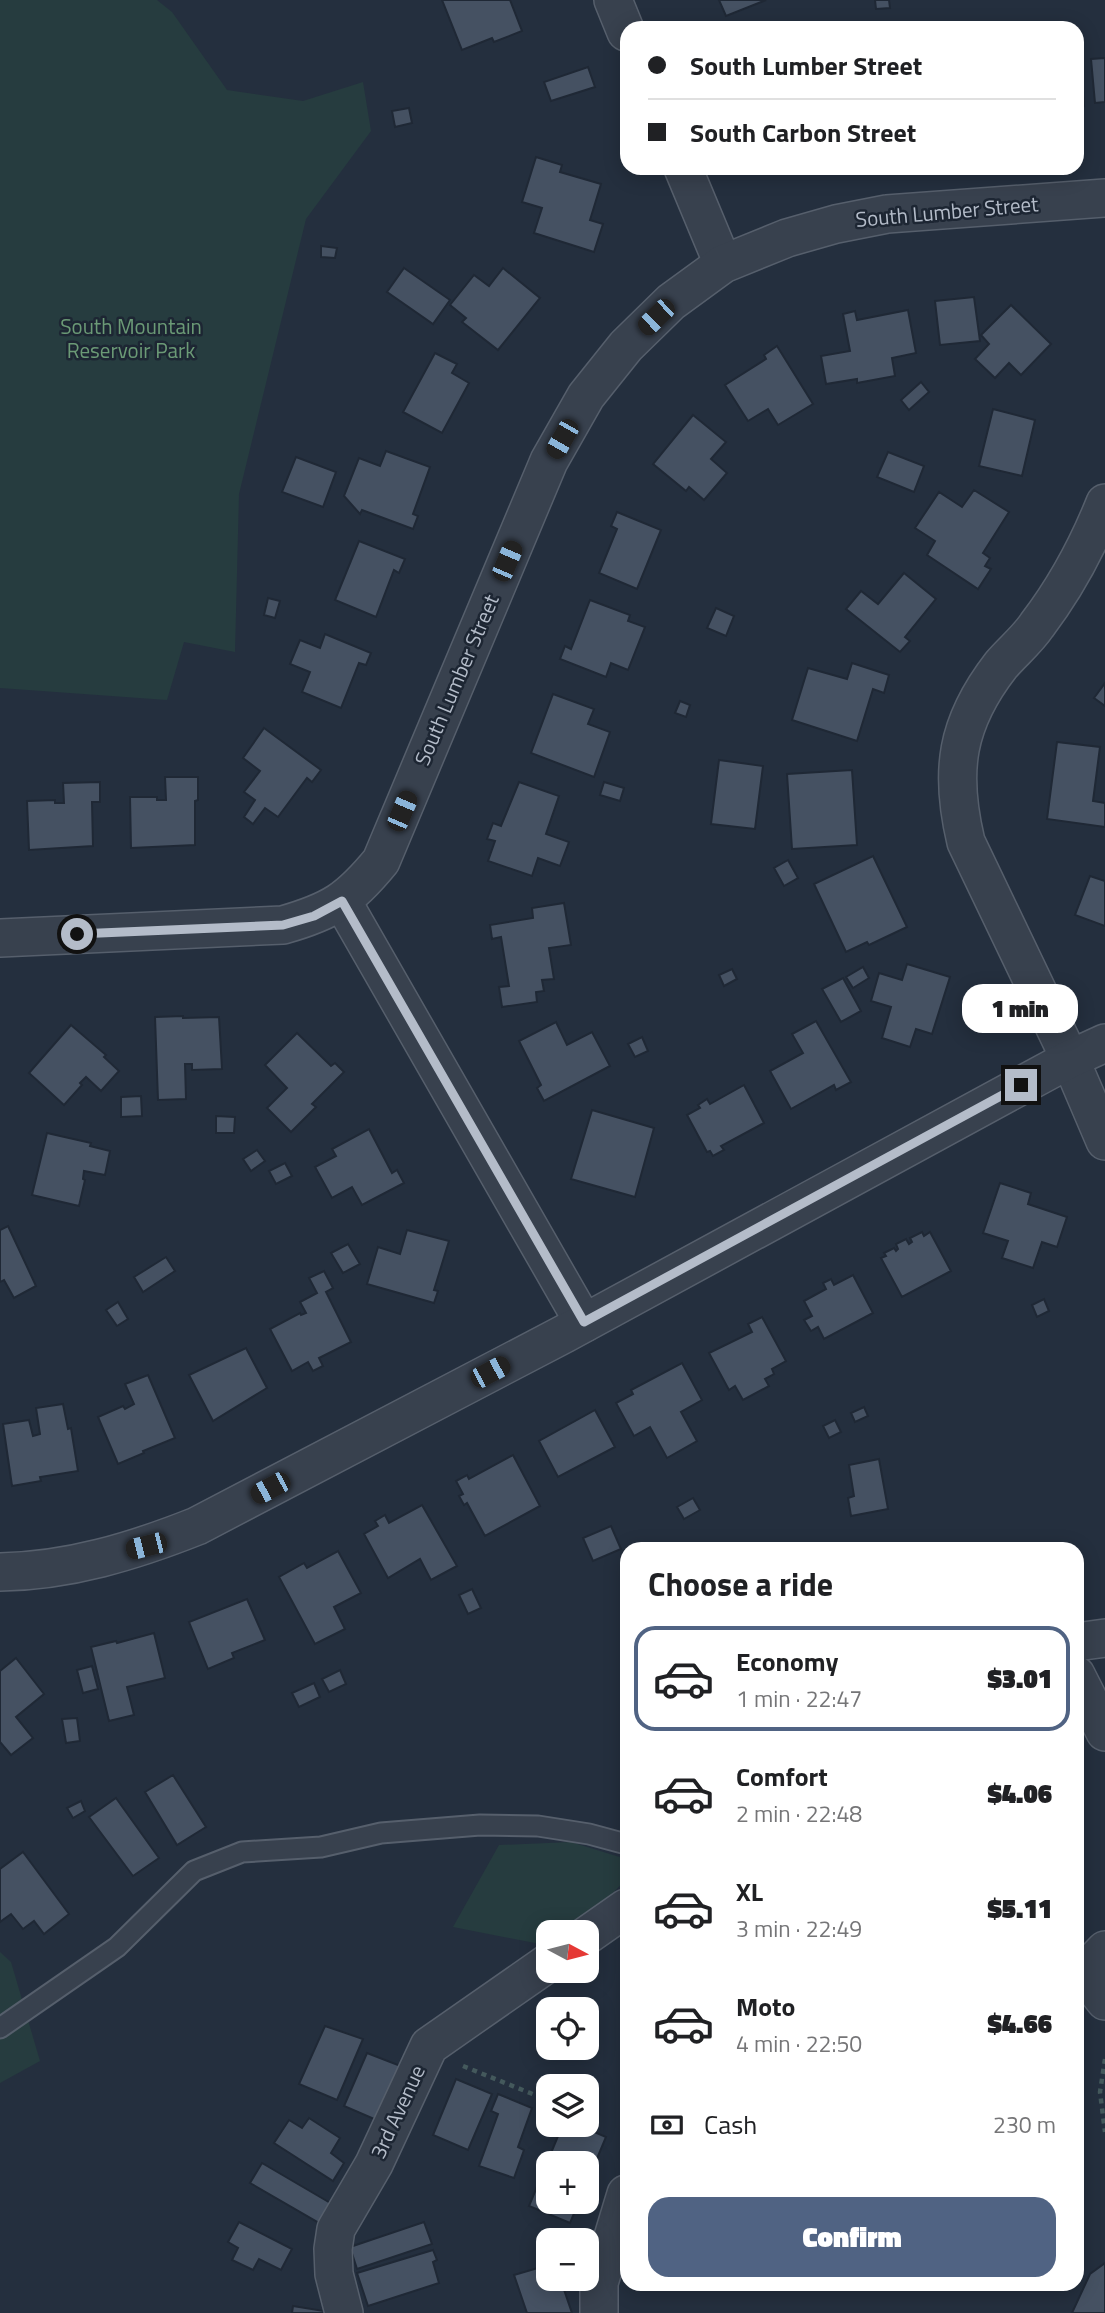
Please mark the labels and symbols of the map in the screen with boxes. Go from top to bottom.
street label: South Lumber Street [854,187,1040,235]
car [634,295,679,339]
park label: South Mountain Reservoir Park [60,310,202,366]
car [543,416,582,462]
car [490,538,525,584]
street label: South Lumber Street [406,588,507,770]
car [385,788,420,834]
route start [61,918,93,950]
callout: 1 min [963,984,1079,1032]
route end [1005,1069,1037,1101]
car [467,1353,514,1391]
car [247,1469,294,1507]
car [124,1531,169,1561]
north arrow [536,1920,598,1983]
street label: 3rd Avenue [361,2059,433,2164]

